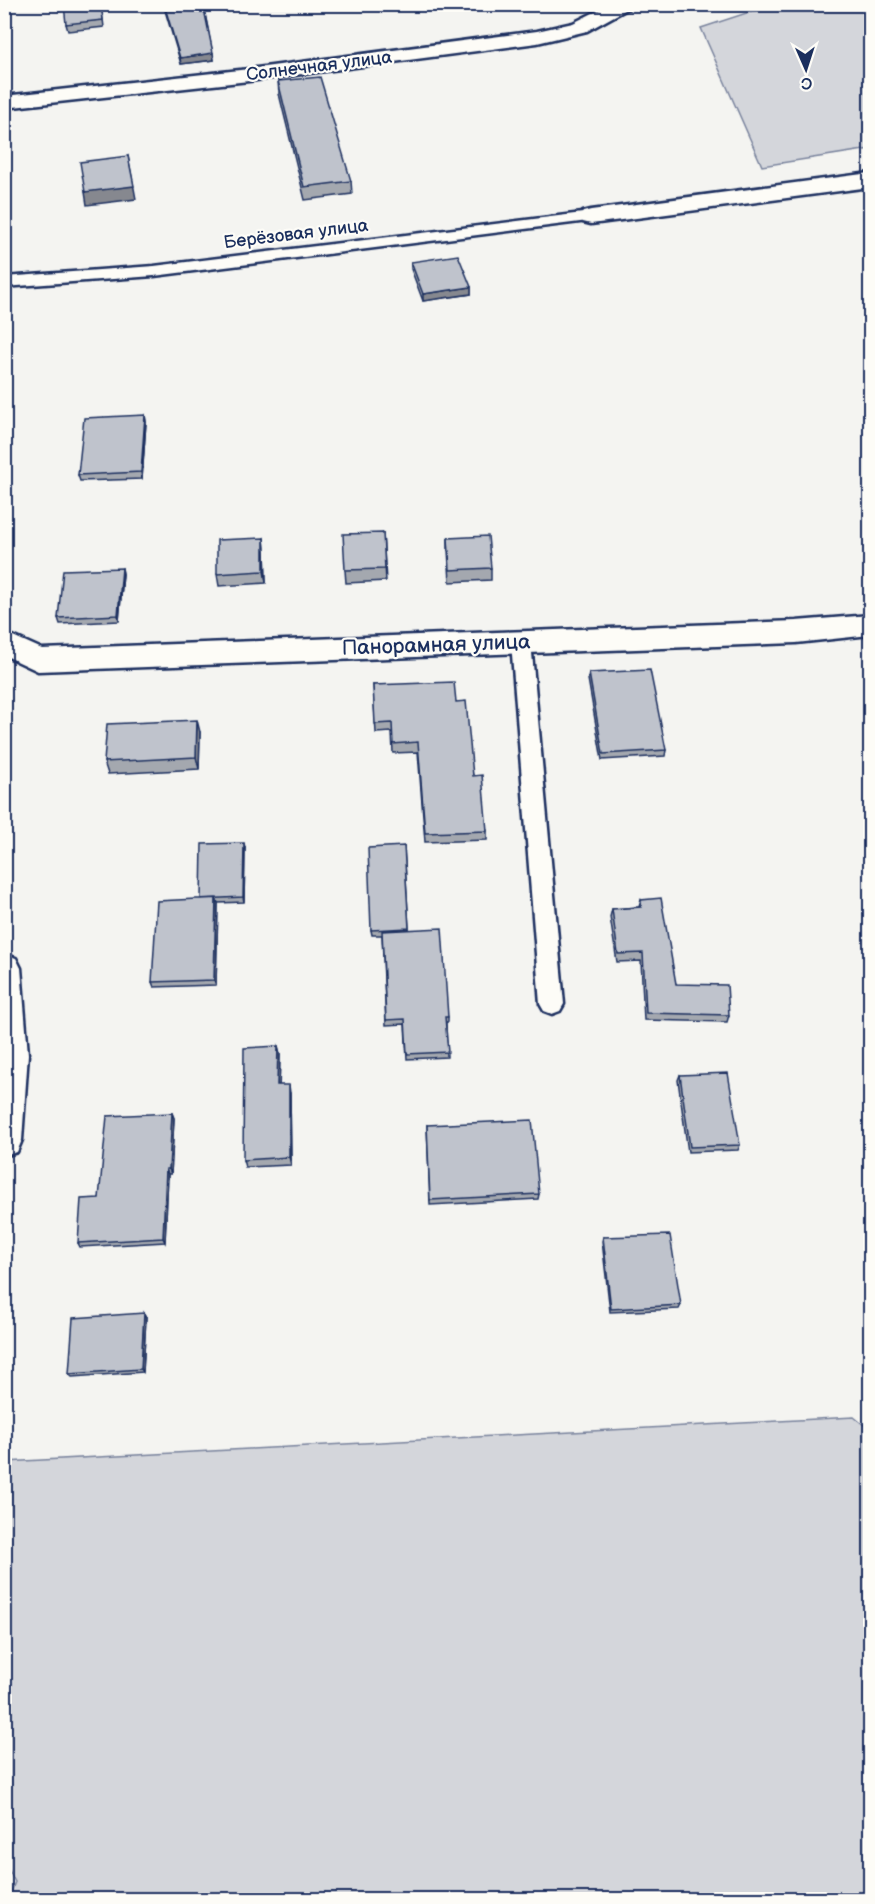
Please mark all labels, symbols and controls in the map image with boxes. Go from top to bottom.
north arrow [776,39,836,99]
street label: Солнечная улица [245,47,393,85]
text: С [801,73,813,92]
street label: Берёзовая улица [223,215,370,253]
street label: Панорамная улица [341,629,531,661]

